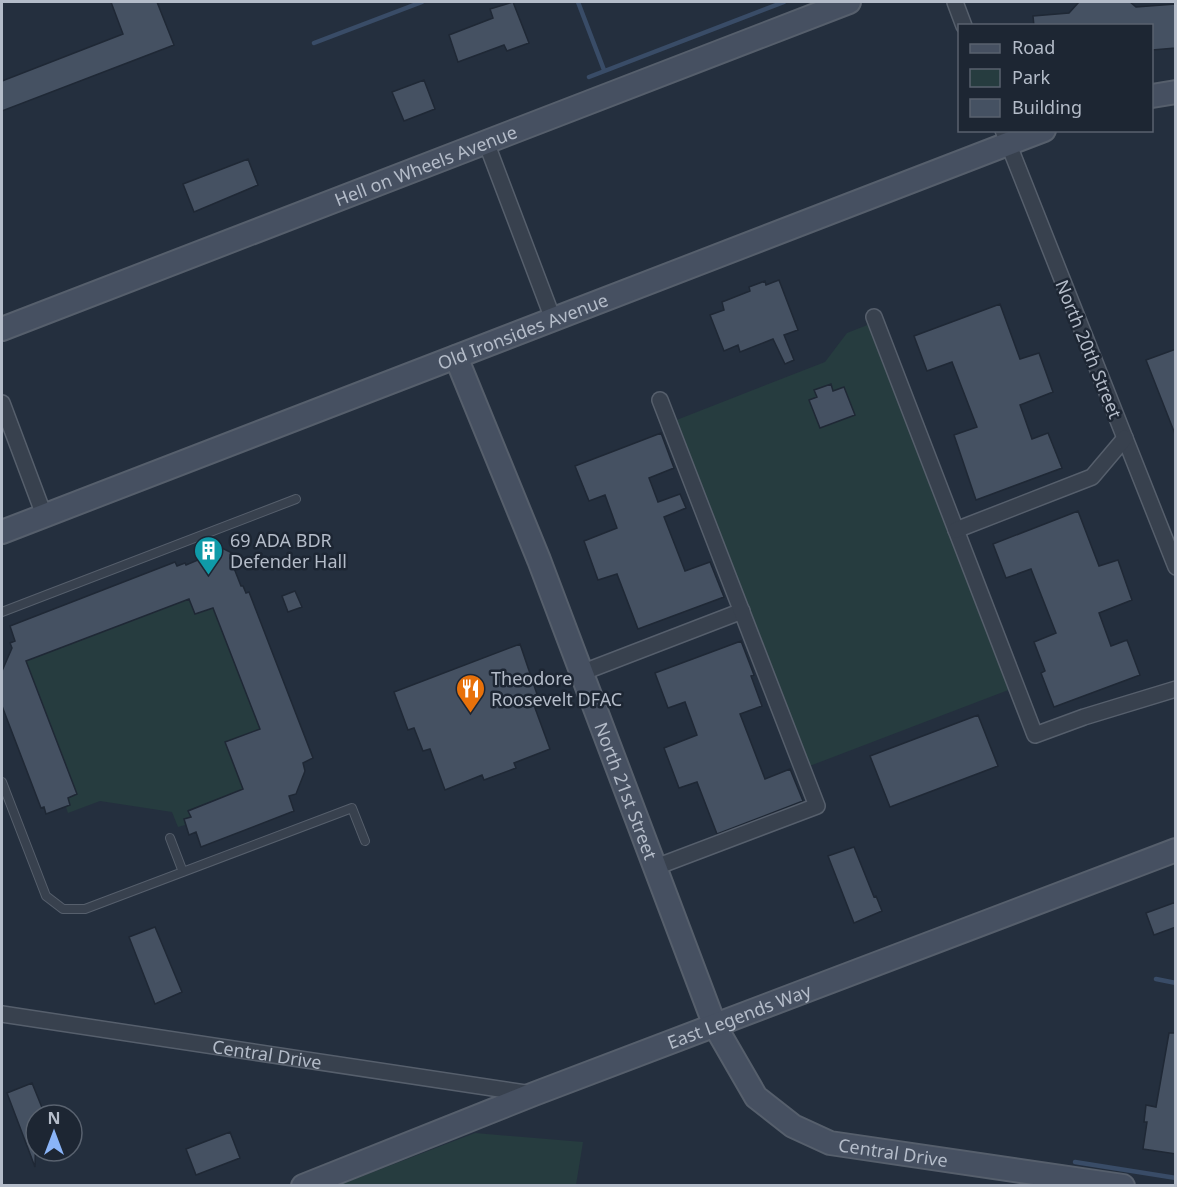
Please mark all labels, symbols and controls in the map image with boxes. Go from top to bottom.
legend [958,24,1153,132]
text: Road [1012,35,1055,59]
text: Park [1012,65,1050,89]
text: Building [1012,95,1082,119]
street label: Hell on Wheels Avenue [331,119,520,212]
street label: North 20th Street [1050,276,1128,422]
street label: Old Ironsides Avenue [434,287,611,375]
place label: 69 ADA BDR Defender Hall [230,528,347,573]
building icon: 69 ADA BDR Defender Hall [193,534,225,576]
place label: Theodore Roosevelt DFAC [491,666,622,711]
restaurant icon: Theodore Roosevelt DFAC [454,672,486,714]
street label: North 21st Street [589,719,663,863]
street label: East Legends Way [664,978,815,1054]
street label: Central Drive [211,1034,323,1074]
north arrow [24,1103,84,1163]
text: N [47,1107,61,1129]
street label: Central Drive [837,1132,949,1172]

